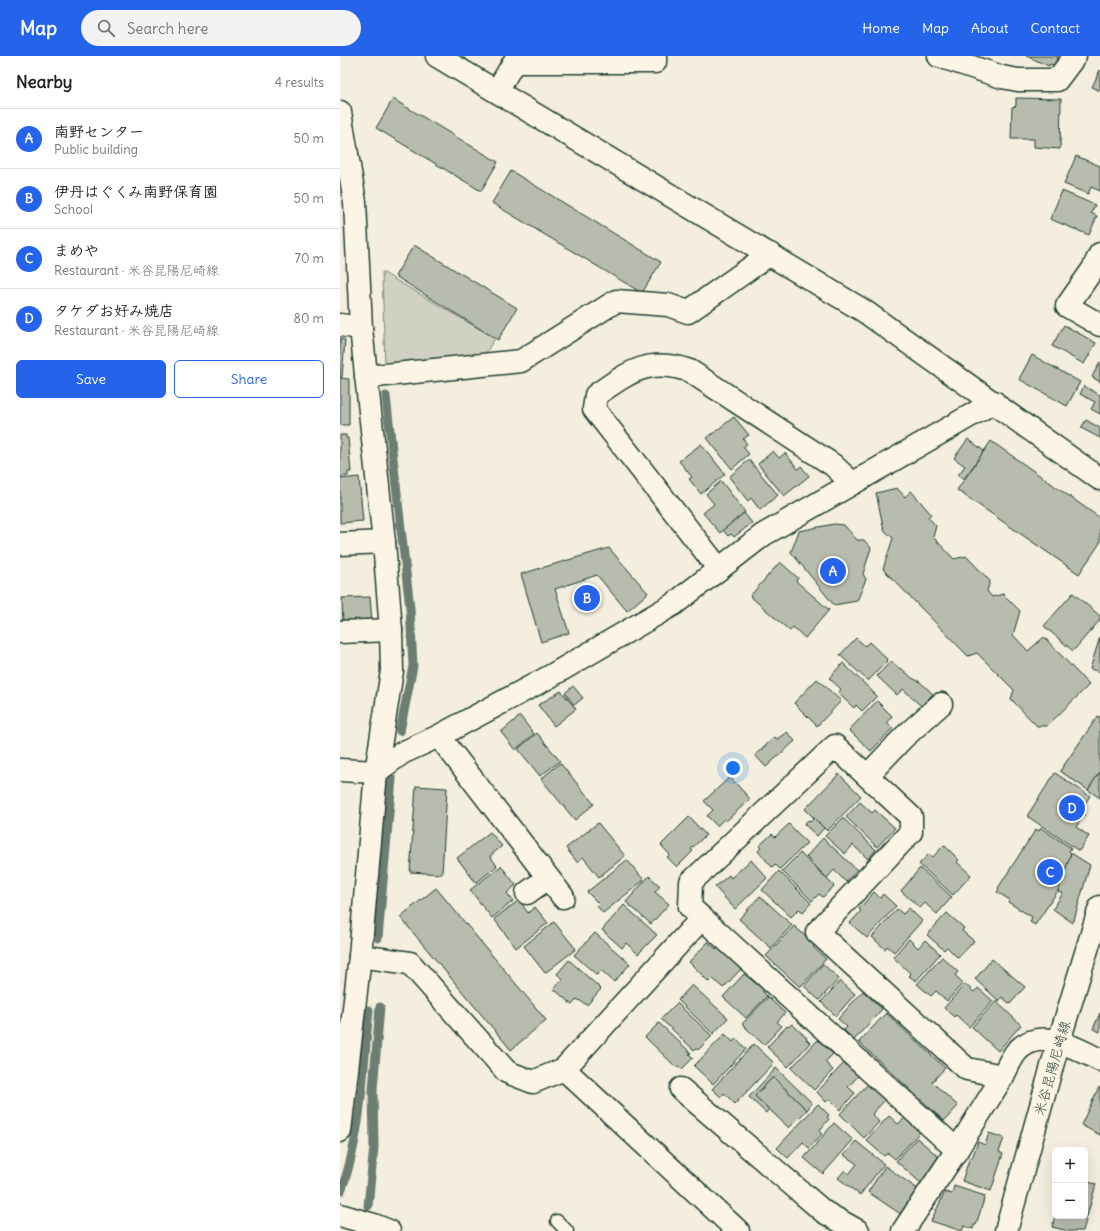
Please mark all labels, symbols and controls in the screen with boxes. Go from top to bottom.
search box [81,10,361,46]
text: Map [20,16,57,40]
icon: search [95,17,117,39]
text: Search here [127,19,208,38]
text: Home [862,19,900,37]
text: Map [922,19,949,37]
text: About [971,19,1009,37]
text: Contact [1031,19,1080,37]
text: Nearby [16,71,72,93]
text: 4 results [275,74,324,91]
text: 南野センター [54,122,144,141]
text: A [25,130,33,147]
text: 50 m [293,130,324,147]
text: Public building [54,141,138,158]
text: 伊丹はぐくみ南野保育園 [54,182,218,201]
text: B [25,190,33,207]
text: 50 m [293,190,324,207]
text: School [54,201,93,218]
text: まめや [54,241,99,260]
text: C [25,250,33,267]
text: 70 m [295,250,324,267]
text: Restaurant · 米谷昆陽尼崎線 [54,262,219,279]
text: タケダお好み焼店 [54,301,174,320]
text: D [24,310,34,327]
text: 80 m [293,310,324,327]
text: Restaurant · 米谷昆陽尼崎線 [54,322,219,339]
button: Save [16,360,166,398]
button: Share [174,360,324,398]
pin: A [820,556,846,586]
pin: B [574,583,600,613]
your location [723,758,743,778]
pin: D [1059,793,1085,823]
pin: C [1037,857,1063,887]
street label: 米谷昆陽尼崎線 [1030,1018,1074,1118]
map controls [1052,1147,1088,1219]
button: + [1052,1147,1088,1183]
button: − [1052,1183,1088,1219]

